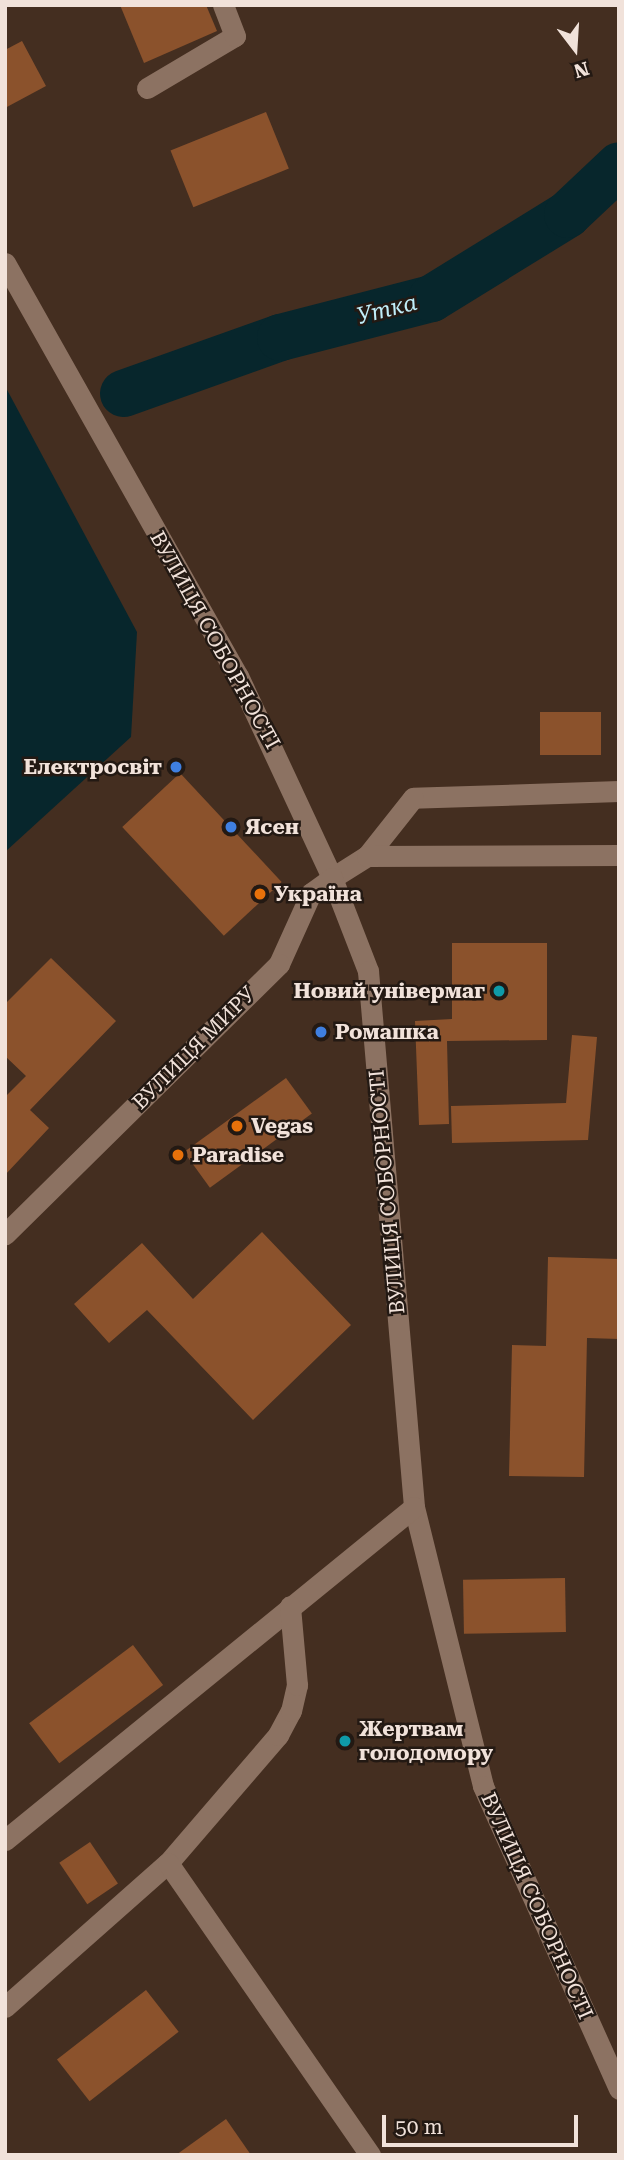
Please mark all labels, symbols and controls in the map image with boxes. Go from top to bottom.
north arrow [540,14,610,84]
text: N [571,56,592,83]
water label: Утка [354,289,420,331]
street label: ВУЛИЦЯ СОБОРНОСТІ [145,527,285,753]
place label: Електросвіт [23,754,162,780]
marker: Електросвіт [168,759,184,775]
place label: Ясен [245,814,299,840]
marker: Ясен [223,819,239,835]
place label: Україна [274,881,362,907]
marker: Україна [252,886,268,902]
place label: Новий універмаг [294,978,485,1004]
street label: ВУЛИЦЯ МИРУ [127,981,261,1115]
marker: Новий універмаг [491,983,507,999]
place label: Ромашка [335,1019,439,1045]
marker: Ромашка [313,1024,329,1040]
street label: ВУЛИЦЯ СОБОРНОСТІ [364,1069,410,1315]
place label: Vegas [251,1113,313,1139]
marker: Vegas [229,1118,245,1134]
place label: Paradise [192,1142,284,1168]
marker: Paradise [170,1147,186,1163]
place label: Жертвам голодомору [359,1716,493,1766]
marker: Жертвам голодомору [337,1733,353,1749]
street label: ВУЛИЦЯ СОБОРНОСТІ [476,1789,598,2023]
scale bar [386,2100,582,2144]
text: 50 m [395,2115,443,2139]

